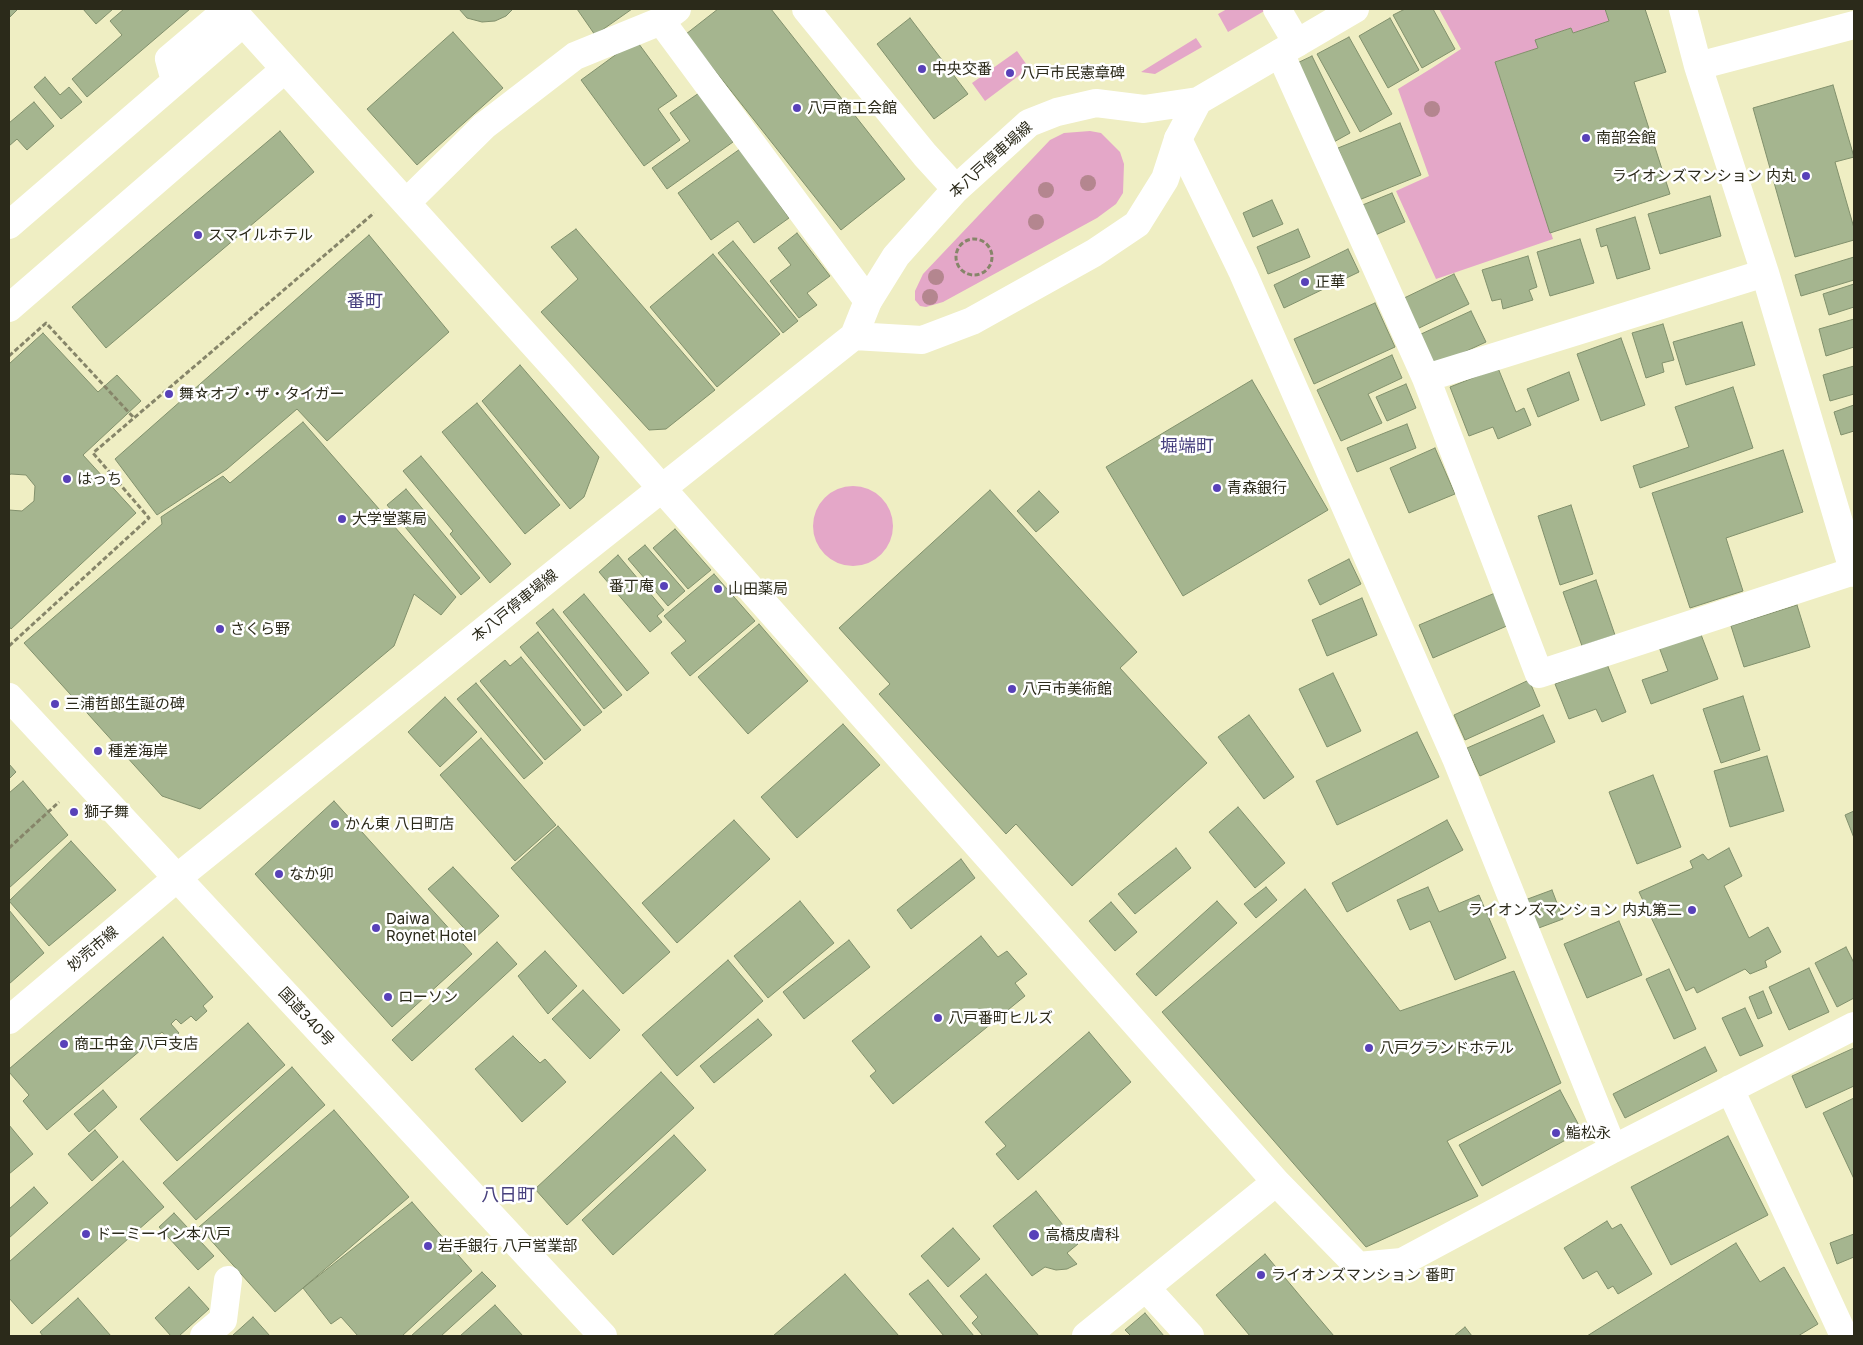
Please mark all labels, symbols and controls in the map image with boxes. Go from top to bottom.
place label: 中央交番 [932,60,992,78]
marker: 中央交番 [916,63,928,75]
place label: 八戸市民憲章碑 [1020,64,1125,82]
marker: 八戸市民憲章碑 [1004,67,1016,79]
place label: 八戸商工会館 [807,99,897,117]
marker: 八戸商工会館 [791,102,803,114]
street label: 本八戸停車場線 [946,118,1036,202]
place label: 南部会館 [1596,129,1656,147]
marker: 南部会館 [1580,132,1592,144]
place label: ライオンズマンション 内丸 [1612,167,1796,185]
marker: ライオンズマンション 内丸 [1800,170,1812,182]
place label: スマイルホテル [208,226,313,244]
marker: スマイルホテル [192,229,204,241]
place label: 正華 [1315,273,1345,291]
marker: 正華 [1299,276,1311,288]
district label: 番町 [347,291,383,313]
place label: 舞☆オブ・ザ・タイガー [179,385,345,403]
marker: 舞☆オブ・ザ・タイガー [163,388,175,400]
district label: 堀端町 [1160,436,1214,458]
place label: はっち [77,470,122,488]
marker: はっち [61,473,73,485]
place label: 青森銀行 [1227,479,1287,497]
marker: 青森銀行 [1211,482,1223,494]
place label: 大学堂薬局 [352,510,427,528]
marker: 大学堂薬局 [336,513,348,525]
street label: 本八戸停車場線 [469,566,561,646]
place label: 番丁庵 [609,577,654,595]
marker: 番丁庵 [658,580,670,592]
place label: 山田薬局 [728,580,788,598]
marker: 山田薬局 [712,583,724,595]
place label: さくら野 [230,620,290,638]
marker: さくら野 [214,623,226,635]
place label: 八戸市美術館 [1022,680,1112,698]
marker: 八戸市美術館 [1006,683,1018,695]
place label: 三浦哲郎生誕の碑 [65,695,185,713]
marker: 三浦哲郎生誕の碑 [49,698,61,710]
place label: 種差海岸 [108,742,168,760]
marker: 種差海岸 [92,745,104,757]
place label: 獅子舞 [84,803,129,821]
marker: 獅子舞 [68,806,80,818]
place label: かん東 八日町店 [345,815,454,833]
marker: かん東 八日町店 [329,818,341,830]
place label: なか卯 [289,865,334,883]
marker: なか卯 [273,868,285,880]
place label: ライオンズマンション 内丸第二 [1468,901,1682,919]
marker: ライオンズマンション 内丸第二 [1686,904,1698,916]
place label: Daiwa Roynet Hotel [386,910,477,945]
marker: Daiwa Roynet Hotel [370,922,382,934]
street label: 妙売市線 [64,923,122,975]
street label: 国道340号 [274,984,338,1050]
place label: ローソン [398,988,458,1006]
marker: ローソン [382,991,394,1003]
place label: 八戸番町ヒルズ [948,1009,1053,1027]
marker: 八戸番町ヒルズ [932,1012,944,1024]
place label: 商工中金 八戸支店 [74,1035,198,1053]
marker: 商工中金 八戸支店 [58,1038,70,1050]
place label: 八戸グランドホテル [1379,1039,1514,1057]
marker: 八戸グランドホテル [1363,1042,1375,1054]
place label: 鮨松永 [1566,1124,1611,1142]
marker: 鮨松永 [1550,1127,1562,1139]
district label: 八日町 [481,1185,535,1207]
place label: ドーミーイン本八戸 [96,1225,231,1243]
place label: 高橋皮膚科 [1045,1226,1120,1244]
marker: ドーミーイン本八戸 [80,1228,92,1240]
marker: 高橋皮膚科 [1027,1228,1041,1242]
place label: 岩手銀行 八戸営業部 [438,1237,577,1255]
marker: 岩手銀行 八戸営業部 [422,1240,434,1252]
place label: ライオンズマンション 番町 [1271,1266,1455,1284]
marker: ライオンズマンション 番町 [1255,1269,1267,1281]

